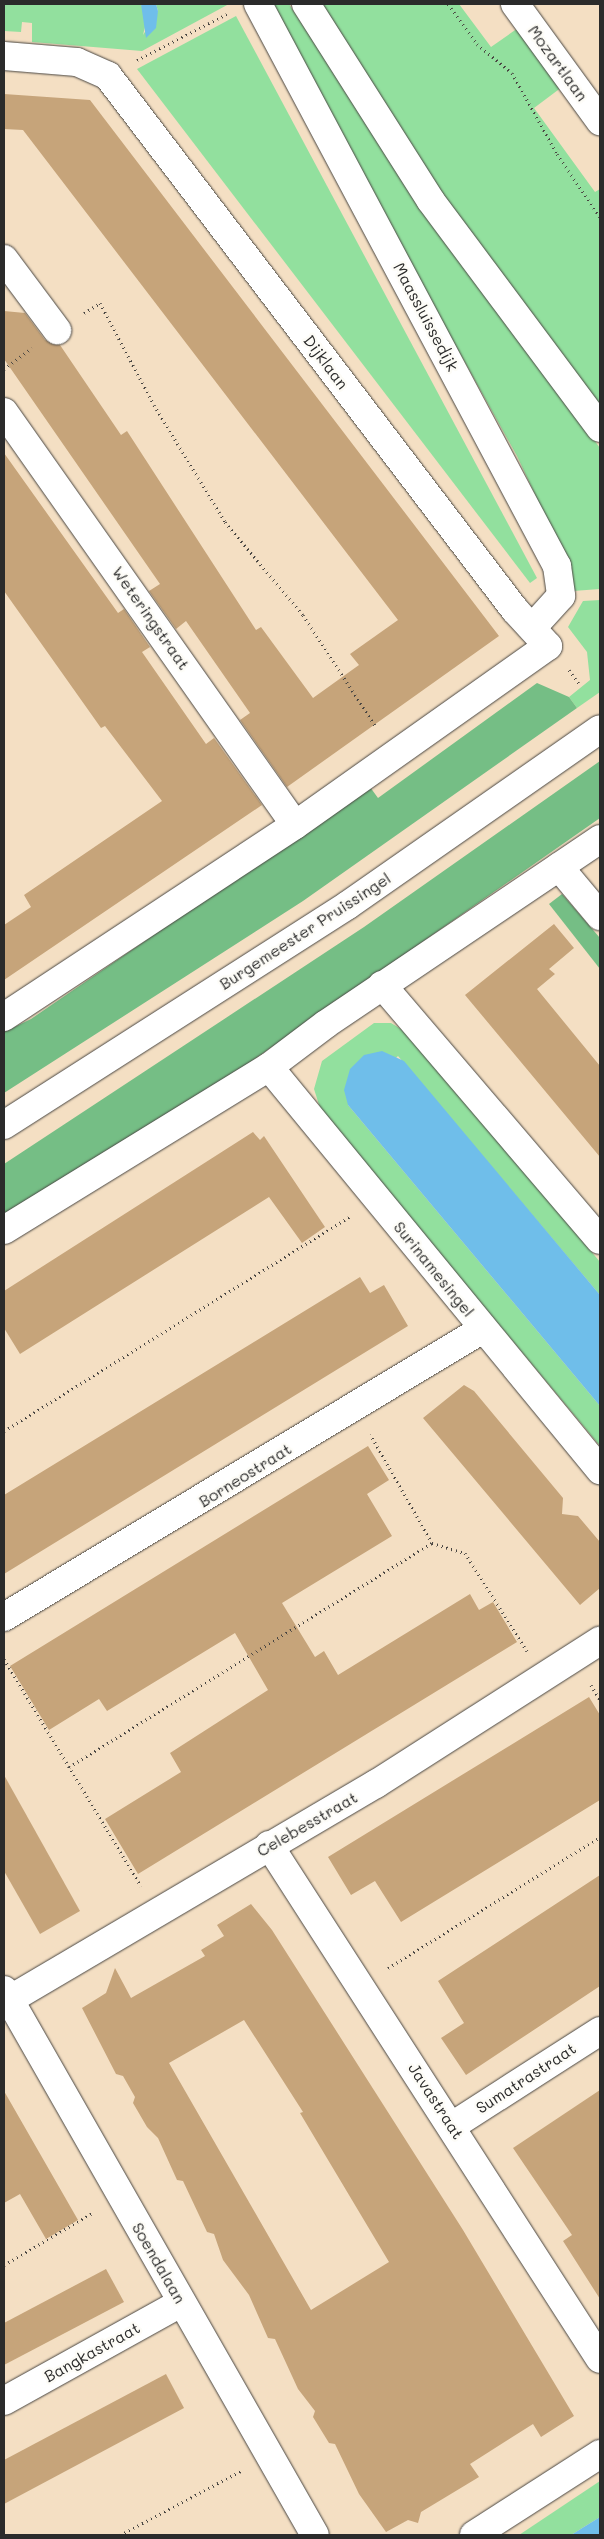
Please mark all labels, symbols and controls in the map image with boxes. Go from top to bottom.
street label: Mozartlaan [524,21,592,105]
street label: Maassluissedijk [389,259,463,375]
street label: Dijklaan [300,331,352,393]
street label: Weteringstraat [108,563,194,673]
street label: Burgemeester Pruissingel [216,868,394,994]
street label: Surinamesingel [390,1218,478,1320]
street label: Borneostraat [195,1439,295,1511]
street label: Celebesstraat [253,1787,361,1861]
street label: Sumatrastraat [472,2039,580,2117]
street label: Javastraat [404,2059,468,2143]
street label: Soendalaan [128,2219,190,2307]
street label: Bangkastraat [41,2318,143,2386]

